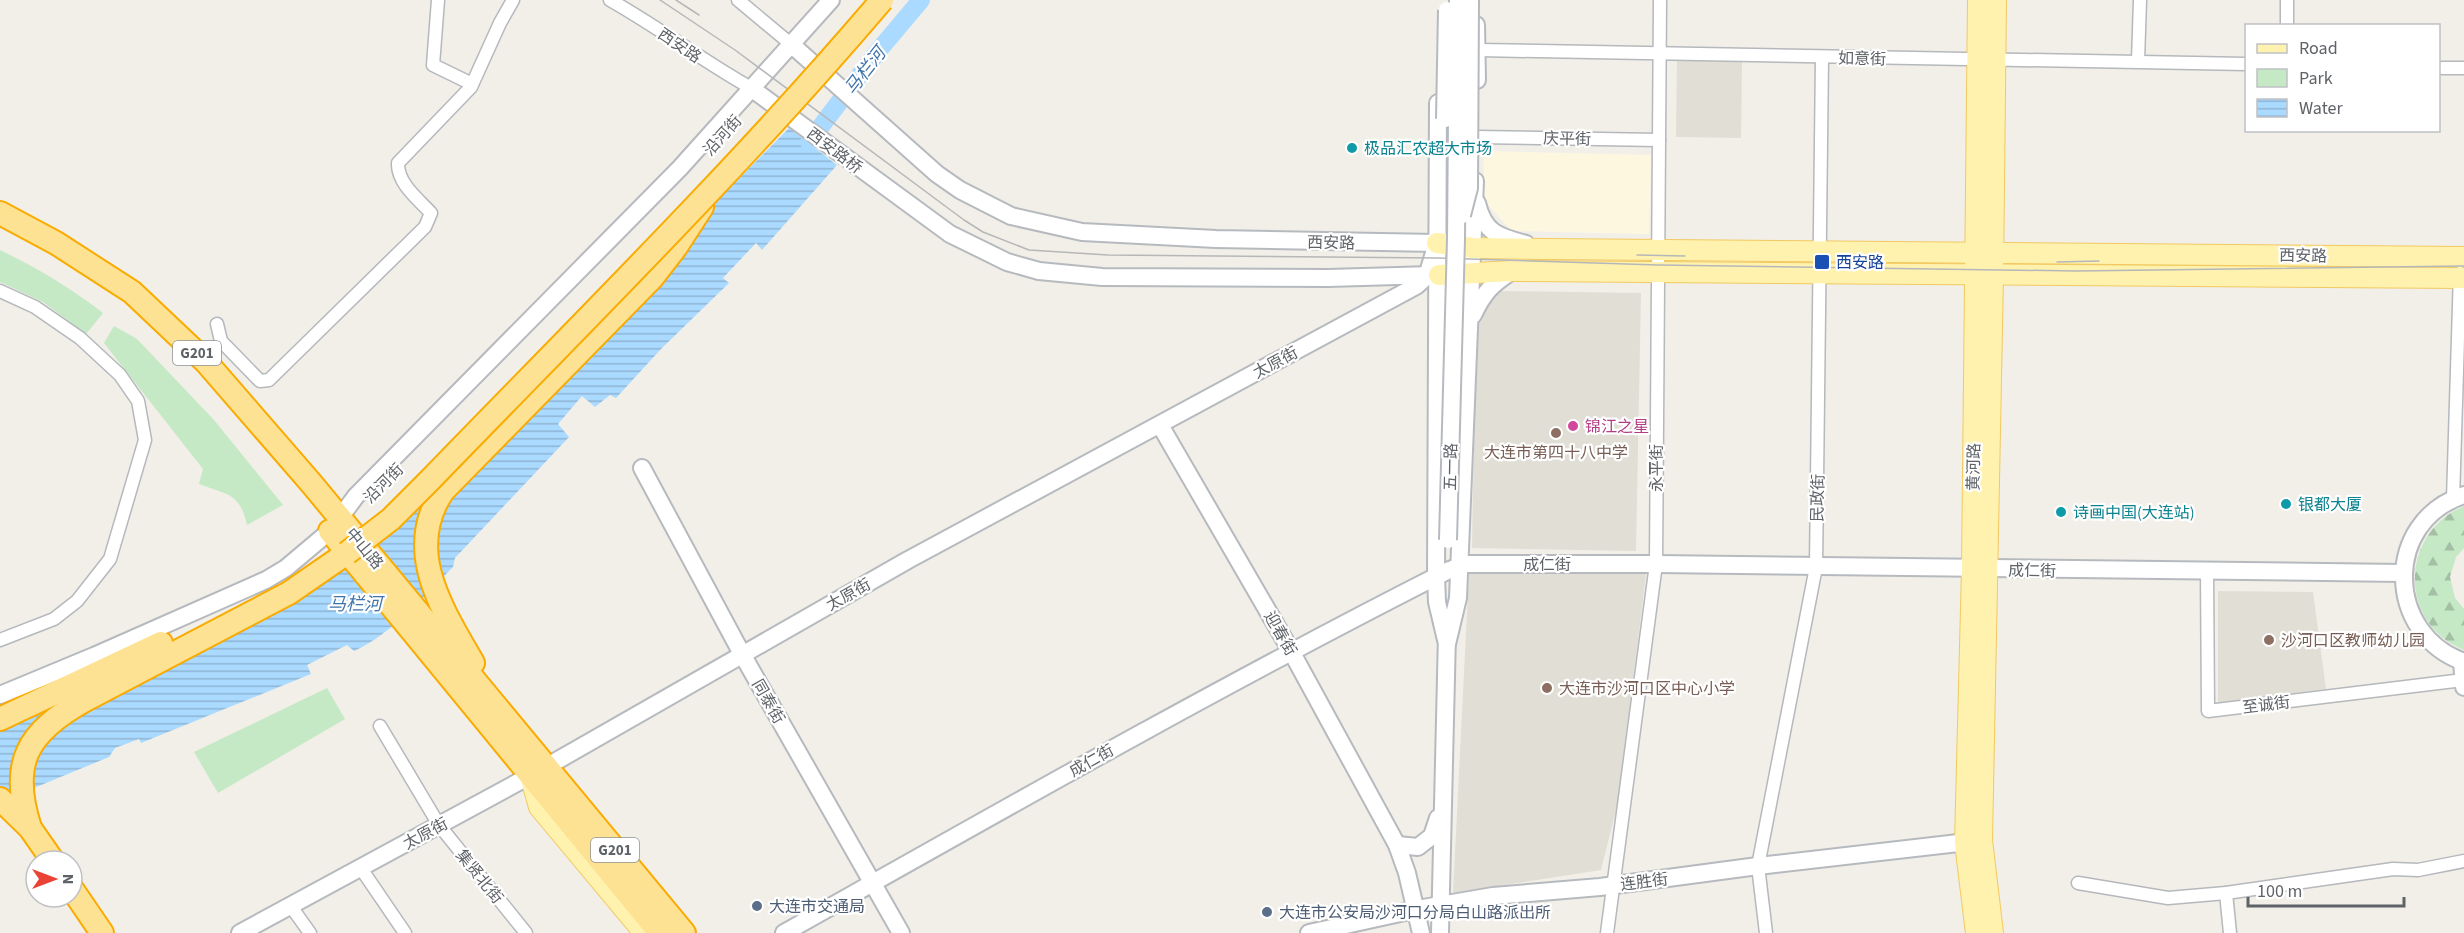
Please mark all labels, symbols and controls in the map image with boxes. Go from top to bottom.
street label: 西安路 [653,23,705,68]
legend [2245,24,2440,132]
text: Road [2299,36,2338,61]
water label: 马栏河 [839,40,894,100]
street label: 如意街 [1838,48,1886,70]
text: Park [2299,66,2333,91]
text: Water [2299,96,2343,121]
street label: 沿河街 [699,110,747,161]
street label: 西安路桥 [802,123,867,179]
street label: 庆平街 [1543,128,1591,150]
place label: 极品汇农超大市场 [1364,138,1492,160]
marker: 极品汇农超大市场 [1345,141,1359,155]
street label: 西安路 [1307,232,1355,254]
street label: 西安路 [2279,245,2327,267]
place label: 西安路 [1836,252,1884,274]
marker: 西安路 [1813,253,1831,271]
road number: G201 [173,341,221,365]
street label: 太原街 [1249,342,1302,384]
place label: 锦江之星 [1585,416,1649,438]
marker: 锦江之星 [1566,419,1580,433]
marker: 大连市第四十八中学 [1549,426,1563,440]
place label: 大连市第四十八中学 [1484,442,1628,464]
street label: 五一路 [1440,443,1462,491]
street label: 黄河路 [1963,443,1985,491]
street label: 永平街 [1646,444,1668,492]
street label: 沿河街 [359,459,408,508]
street label: 民政街 [1807,474,1829,522]
place label: 银都大厦 [2298,494,2362,516]
marker: 银都大厦 [2279,497,2293,511]
place label: 诗画中国(大连站) [2073,502,2195,524]
marker: 诗画中国(大连站) [2054,505,2068,519]
street label: 中山路 [340,523,388,574]
street label: 成仁街 [1523,554,1571,576]
street label: 成仁街 [2008,560,2056,582]
street label: 太原街 [822,574,875,616]
water label: 马栏河 [328,592,385,617]
street label: 迎春街 [1259,607,1302,660]
place label: 沙河口区教师幼儿园 [2281,630,2425,652]
marker: 沙河口区教师幼儿园 [2262,633,2276,647]
street label: 同泰街 [747,675,790,728]
place label: 大连市沙河口区中心小学 [1559,678,1735,700]
marker: 大连市沙河口区中心小学 [1540,681,1554,695]
street label: 至诚街 [2241,691,2291,719]
street label: 成仁街 [1065,740,1118,782]
street label: 太原街 [399,813,452,855]
road number: G201 [591,838,639,862]
street label: 集贤北街 [451,845,508,908]
north arrow [24,849,84,909]
street label: 连胜街 [1619,868,1669,896]
scale bar [2248,870,2404,908]
text: N [57,874,79,884]
text: 100 m [2257,879,2302,904]
place label: 大连市交通局 [769,896,865,918]
marker: 大连市交通局 [750,899,764,913]
place label: 大连市公安局沙河口分局白山路派出所 [1279,902,1551,924]
marker: 大连市公安局沙河口分局白山路派出所 [1260,905,1274,919]

